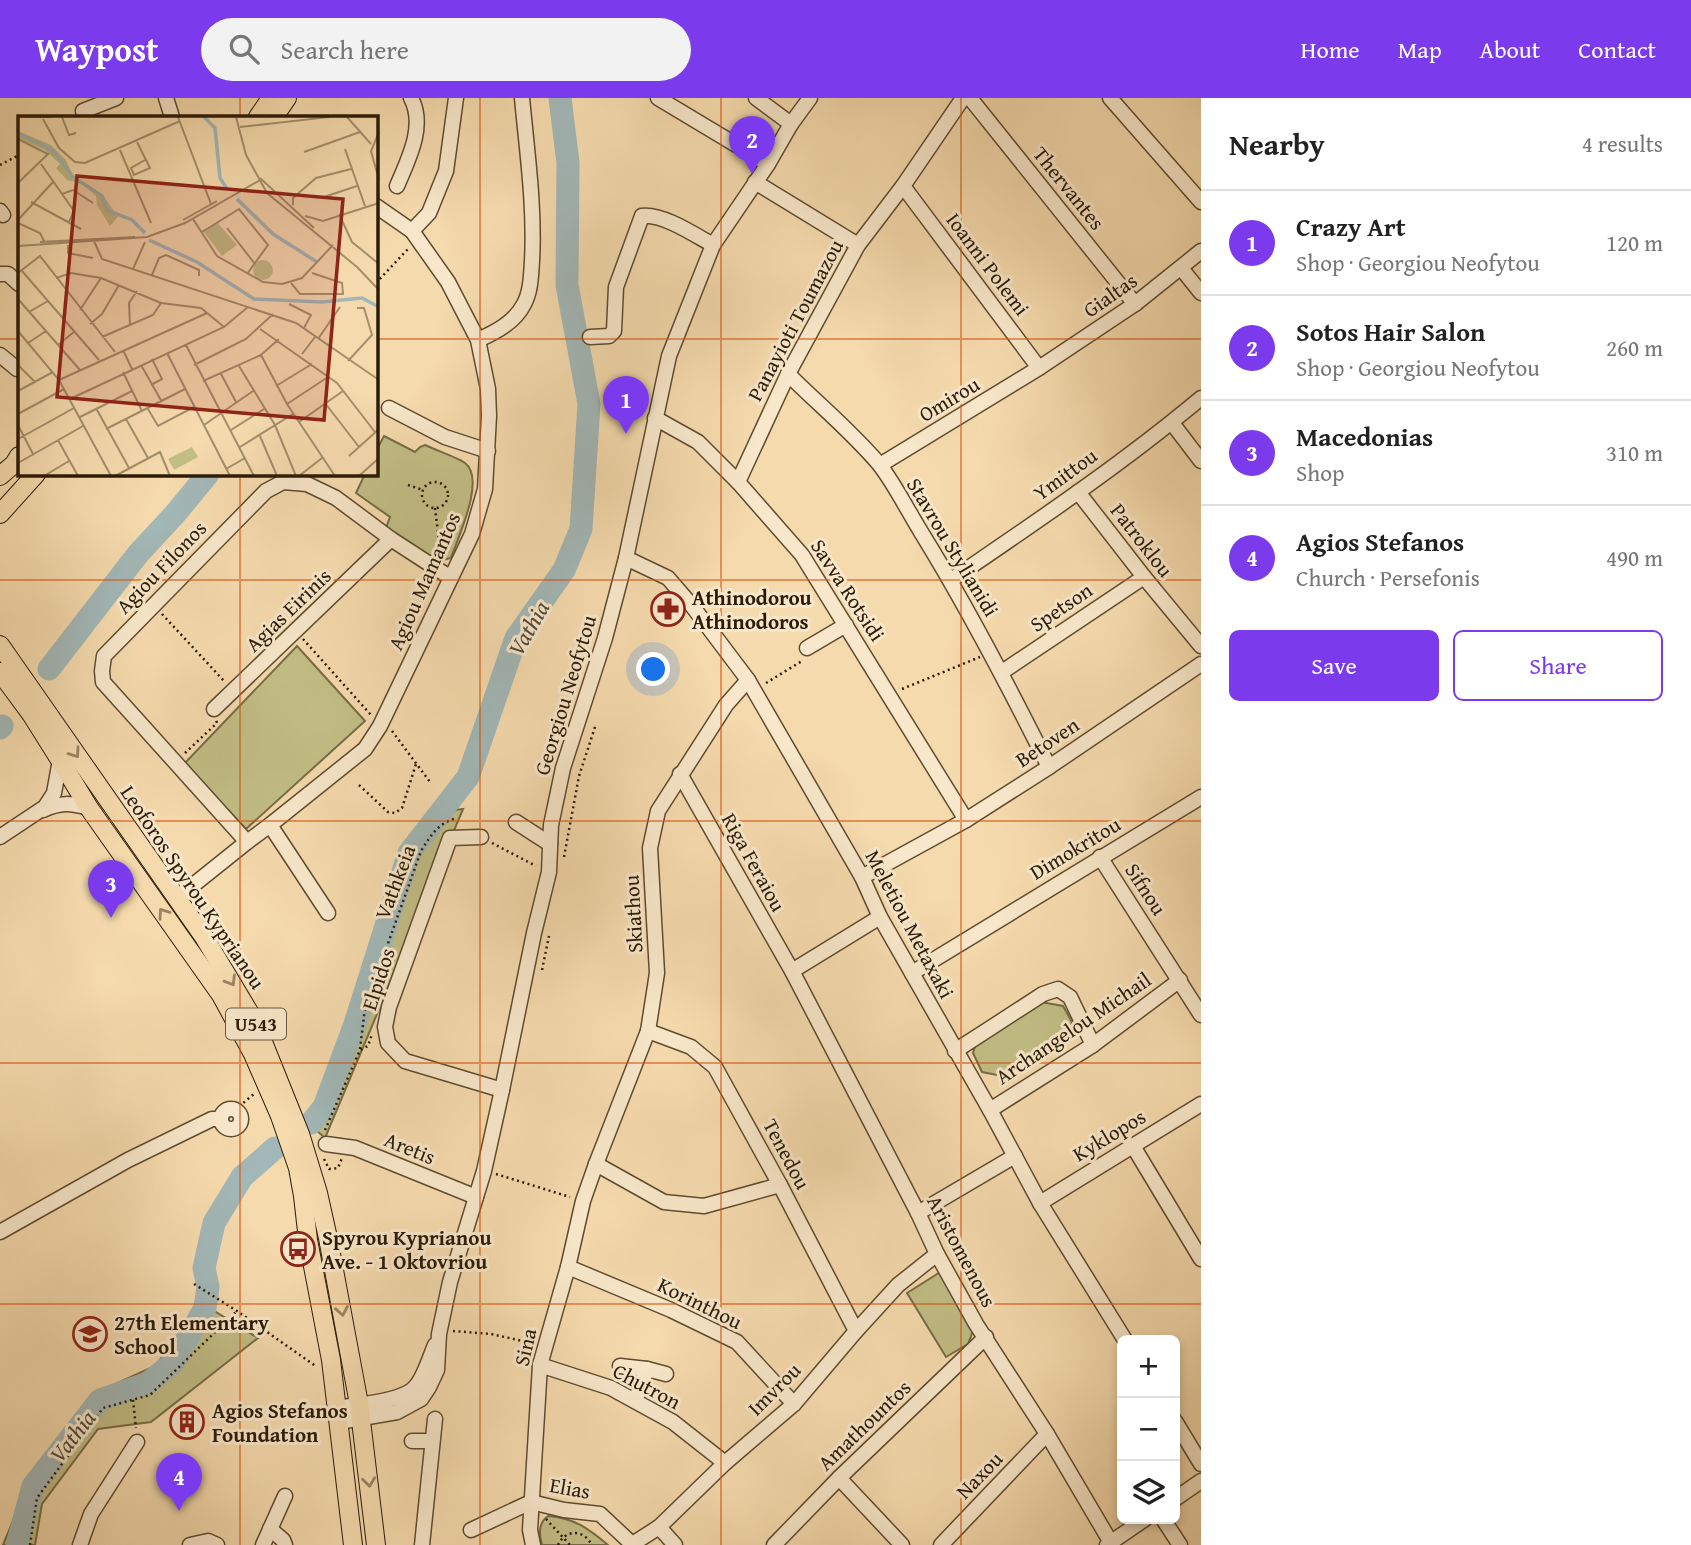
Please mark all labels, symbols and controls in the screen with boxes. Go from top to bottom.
search box [201,18,691,81]
text: Waypost [35,25,159,73]
icon: search [225,30,263,68]
text: Search here [281,30,409,69]
text: Home [1301,32,1360,67]
text: Map [1398,32,1442,67]
text: About [1480,32,1540,67]
text: Contact [1578,32,1656,67]
inset map [18,116,378,476]
pin: 2 [729,116,775,174]
text: Nearby [1229,122,1325,166]
text: 4 results [1582,127,1663,160]
street label: Thervantes [1026,140,1112,236]
street label: Ioanni Polemi [939,206,1037,322]
text: Crazy Art [1296,207,1406,246]
text: 1 [1246,226,1258,259]
text: 120 m [1606,226,1663,259]
street label: Panayioti Toumazou [739,233,851,406]
text: Shop · Georgiou Neofytou [1296,246,1540,279]
street label: Gialtas [1077,265,1143,325]
text: Sotos Hair Salon [1296,312,1485,351]
text: 2 [1246,331,1258,364]
text: 260 m [1606,331,1663,364]
text: Shop · Georgiou Neofytou [1296,351,1540,384]
street label: Omirou [913,368,986,429]
pin: 1 [603,376,649,434]
text: Macedonias [1296,417,1433,456]
text: 3 [1246,436,1258,469]
text: 310 m [1606,436,1663,469]
street label: Ymittou [1027,440,1104,508]
text: Shop [1296,456,1344,489]
street label: Stavrou Stylianidi [899,472,1007,623]
street label: Patroklou [1103,496,1181,584]
street label: Agiou Mamantos [380,507,468,655]
street label: Agiou Filonos [108,513,214,621]
text: Agios Stefanos [1296,522,1464,561]
street label: Savva Rotsidi [803,533,893,647]
text: 4 [1246,541,1258,574]
text: 490 m [1606,541,1663,574]
street label: Agias Eirinis [238,561,338,659]
text: Church · Persefonis [1296,561,1480,594]
street label: Spetson [1023,575,1099,639]
place label: Athinodorou Athinodoros [692,582,812,637]
pharmacy icon: Athinodorou Athinodoros [649,590,687,628]
water label: Vathia [499,594,557,662]
street label: Georgiou Neofytou [526,611,604,779]
button: Save [1229,630,1439,701]
button: Share [1453,630,1663,701]
your location [636,652,670,686]
street label: Betoven [1009,709,1085,775]
one-way arrow [67,745,79,758]
street label: Leoforos Spyrou Kyprianou [113,779,273,996]
street label: Riga Feraiou [714,807,794,918]
street label: Dimokritou [1024,808,1127,887]
street label: Vathkeia [367,840,423,924]
street label: Meletiou Metaxaki [858,844,962,1004]
street label: Sifnou [1118,857,1175,922]
pin: 3 [88,860,134,918]
street label: Skiathou [615,874,651,954]
one-way arrow [159,908,171,921]
street label: Elpidos [353,944,403,1014]
street label: Archangelou Michail [989,964,1157,1092]
one-way arrow [222,974,235,987]
road number: U543 [226,1008,286,1040]
street label: Kyklopos [1066,1101,1152,1169]
street label: Tenedou [756,1113,819,1195]
street label: Aretis [380,1124,440,1172]
street label: Aristomenous [919,1189,1005,1313]
place label: Spyrou Kyprianou Ave. - 1 Oktovriou [322,1222,491,1277]
bus stop icon: Spyrou Kyprianou Ave. - 1 Oktovriou [279,1230,317,1268]
street label: Korinthou [652,1269,748,1337]
one-way arrow [334,1305,349,1317]
place label: 27th Elementary School [114,1307,269,1362]
school or university icon: 27th Elementary School [71,1315,109,1353]
street label: Sina [506,1325,544,1369]
map controls [1117,1335,1180,1524]
button: + [1117,1335,1180,1398]
street label: Chutron [608,1355,687,1417]
street label: Imvrou [740,1355,808,1423]
street label: Amathountos [810,1372,918,1478]
place label: Agios Stefanos Foundation [212,1395,348,1450]
button: − [1117,1398,1180,1461]
water label: Vathia [41,1402,103,1469]
building icon: Agios Stefanos Foundation [168,1403,206,1441]
street label: Naxou [948,1444,1010,1506]
pin: 4 [156,1453,202,1511]
button: layers [1117,1461,1180,1524]
street label: Elias [547,1469,593,1507]
one-way arrow [362,1476,377,1488]

